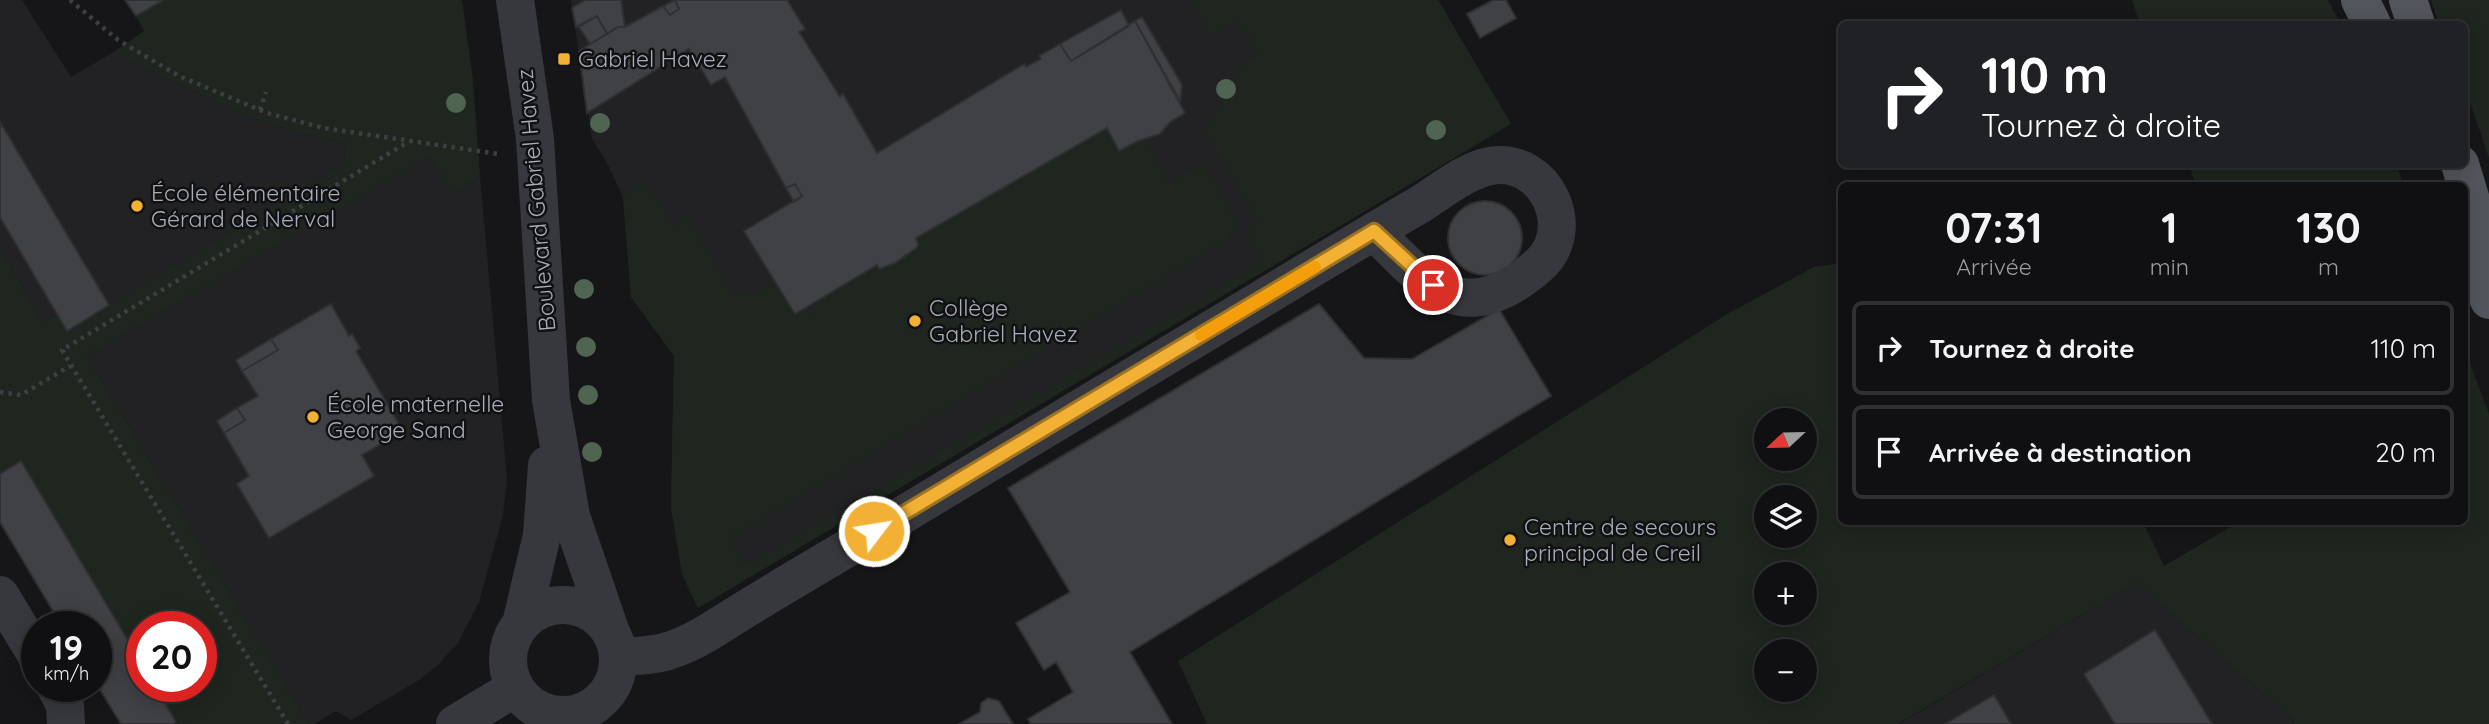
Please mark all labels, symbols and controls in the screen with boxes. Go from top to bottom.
place label: Gabriel Havez [578,44,727,73]
text: 110 m [1981,44,2108,105]
icon: right [1866,49,1957,140]
marker: Gabriel Havez [556,51,572,67]
street label: Boulevard Gabriel Havez [510,68,561,332]
text: Tournez à droite [1981,105,2221,145]
place label: École élémentaire Gérard de Nerval [151,178,341,233]
marker: École élémentaire Gérard de Nerval [129,198,145,214]
text: 07:31 [1945,201,2043,254]
text: 1 [2161,201,2178,254]
text: 130 [2296,201,2361,254]
text: Arrivée [1956,252,2032,281]
text: min [2150,252,2189,281]
text: m [2318,252,2339,281]
pin [1403,255,1463,315]
icon: arrive [1414,266,1452,304]
place label: Collège Gabriel Havez [929,293,1078,348]
marker: Collège Gabriel Havez [907,313,923,329]
icon: right [1870,329,1908,367]
text: Tournez à droite [1929,332,2134,365]
text: 110 m [2370,332,2436,365]
place label: École maternelle George Sand [327,389,504,444]
north arrow [1754,408,1816,471]
map controls [1754,408,1817,702]
marker: École maternelle George Sand [305,409,321,425]
icon: arrive [1870,433,1908,471]
text: Arrivée à destination [1929,436,2192,469]
text: 20 m [2375,436,2436,469]
button: layers [1754,485,1817,548]
position arrow [837,494,911,568]
place label: Centre de secours principal de Creil [1524,512,1716,567]
marker: Centre de secours principal de Creil [1502,532,1518,548]
button: + [1754,562,1817,625]
speed limit sign: 20 [126,611,217,702]
text: 19 [50,625,83,669]
button: − [1754,639,1817,702]
text: km/h [44,662,89,685]

